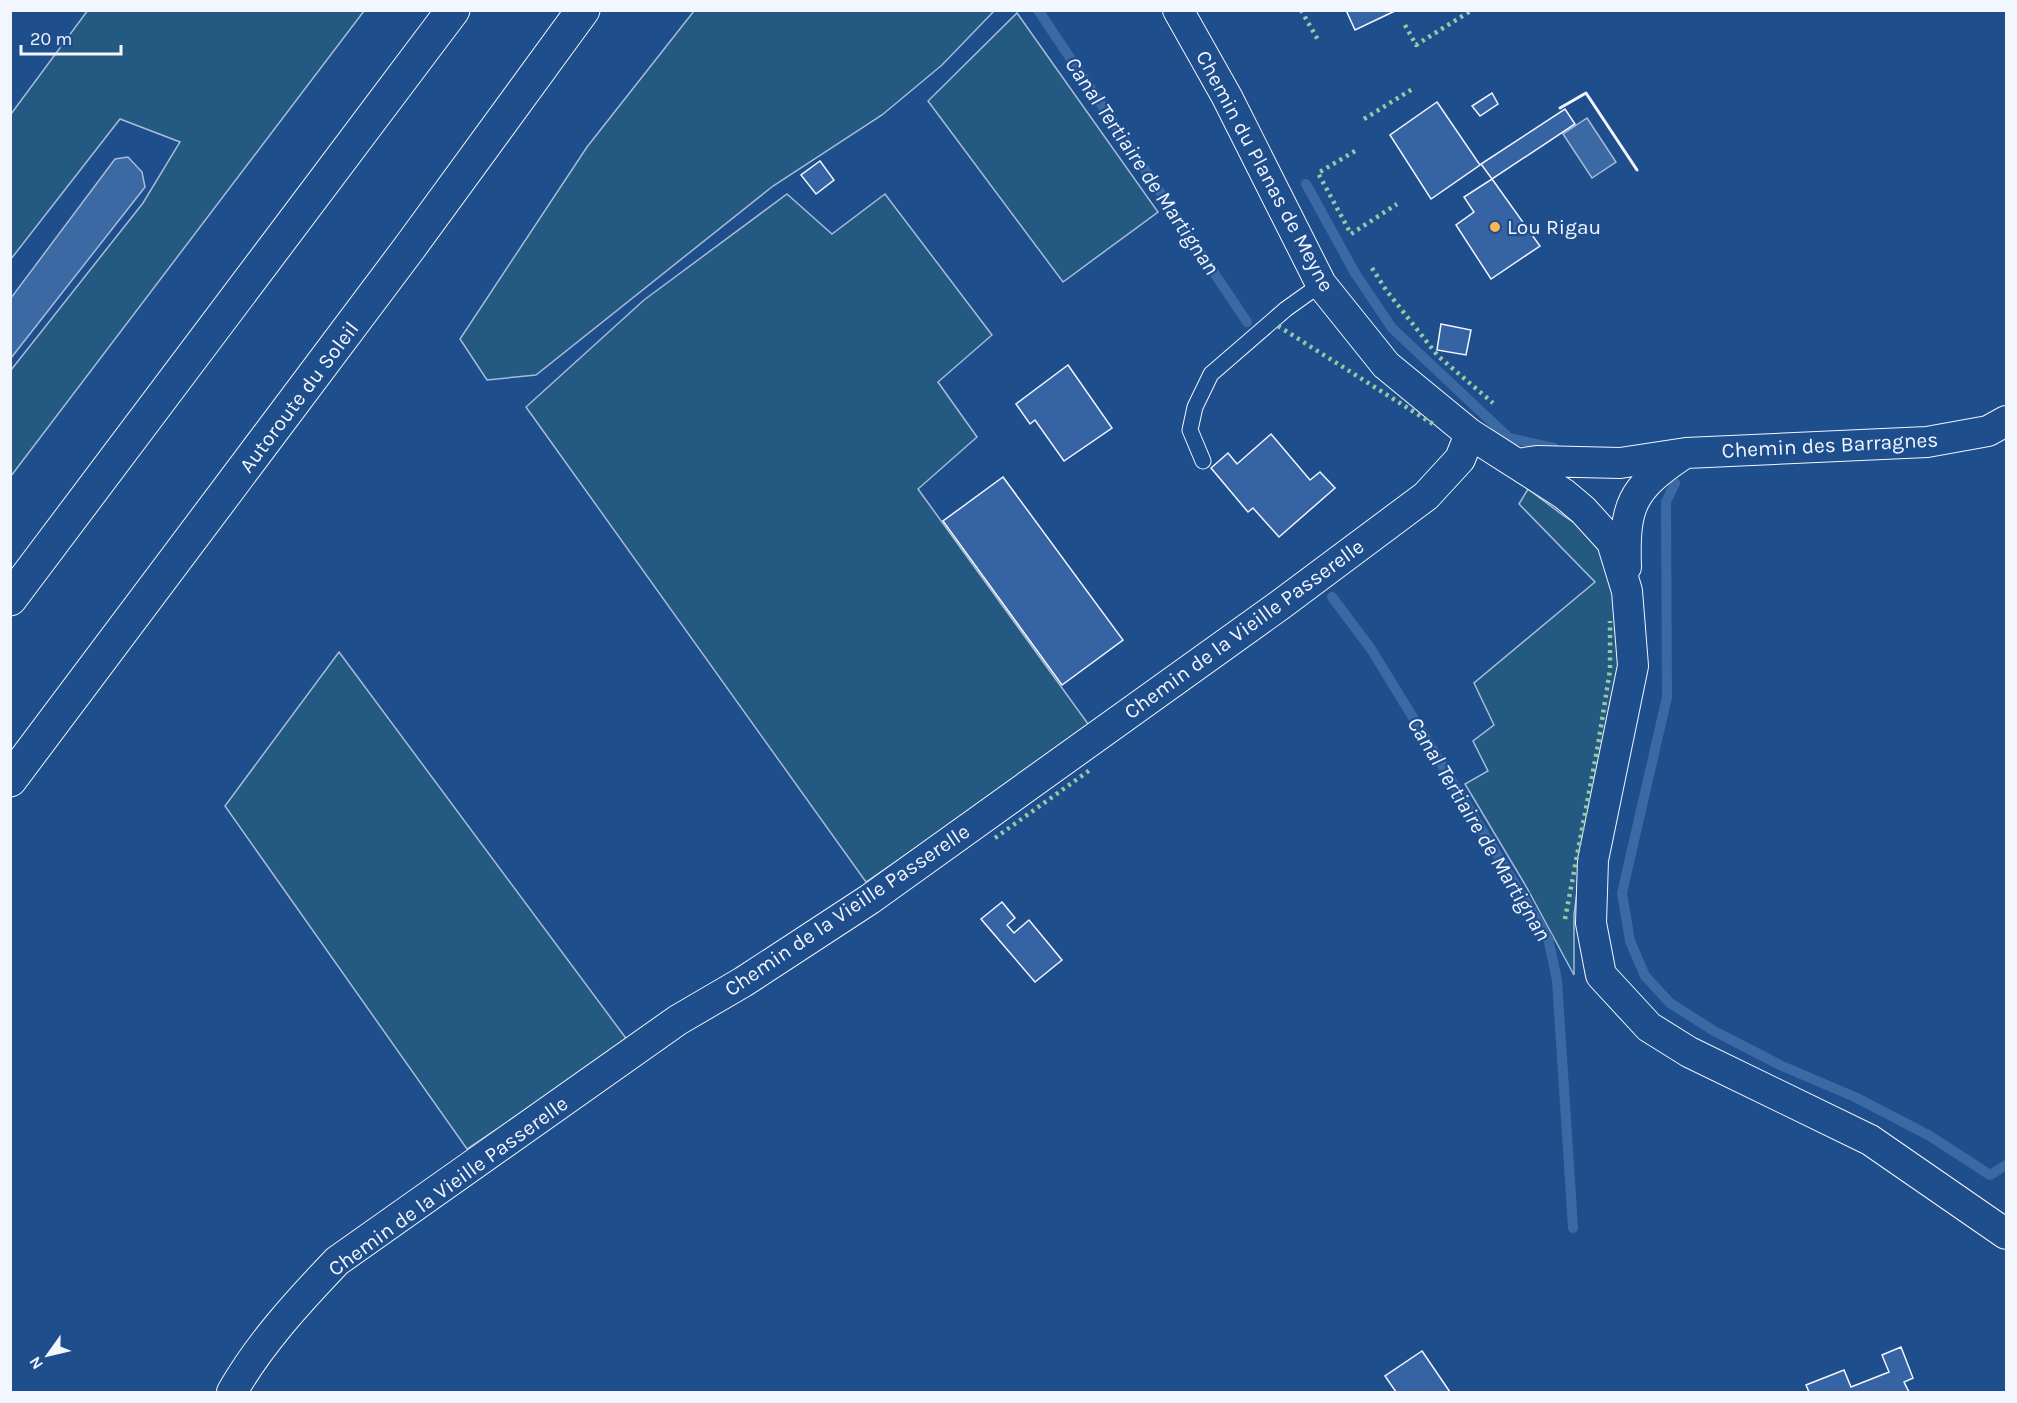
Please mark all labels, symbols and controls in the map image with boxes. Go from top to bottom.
scale bar [21,18,122,56]
text: 20 m [30,28,72,50]
street label: Chemin du Planas de Meyne [1191,46,1339,296]
water label: Canal Tertiaire de Martignan [1059,52,1225,280]
place label: Lou Rigau [1507,215,1601,239]
marker: Lou Rigau [1488,220,1502,234]
street label: Autoroute du Soleil [234,317,364,477]
street label: Chemin des Barragnes [1721,427,1939,463]
street label: Chemin de la Vieille Passerelle [1120,534,1368,724]
water label: Canal Tertiaire de Martignan [1402,712,1556,946]
street label: Chemin de la Vieille Passerelle [720,819,974,1001]
street label: Chemin de la Vieille Passerelle [324,1091,572,1281]
north arrow [18,1325,78,1385]
text: N [25,1353,47,1373]

